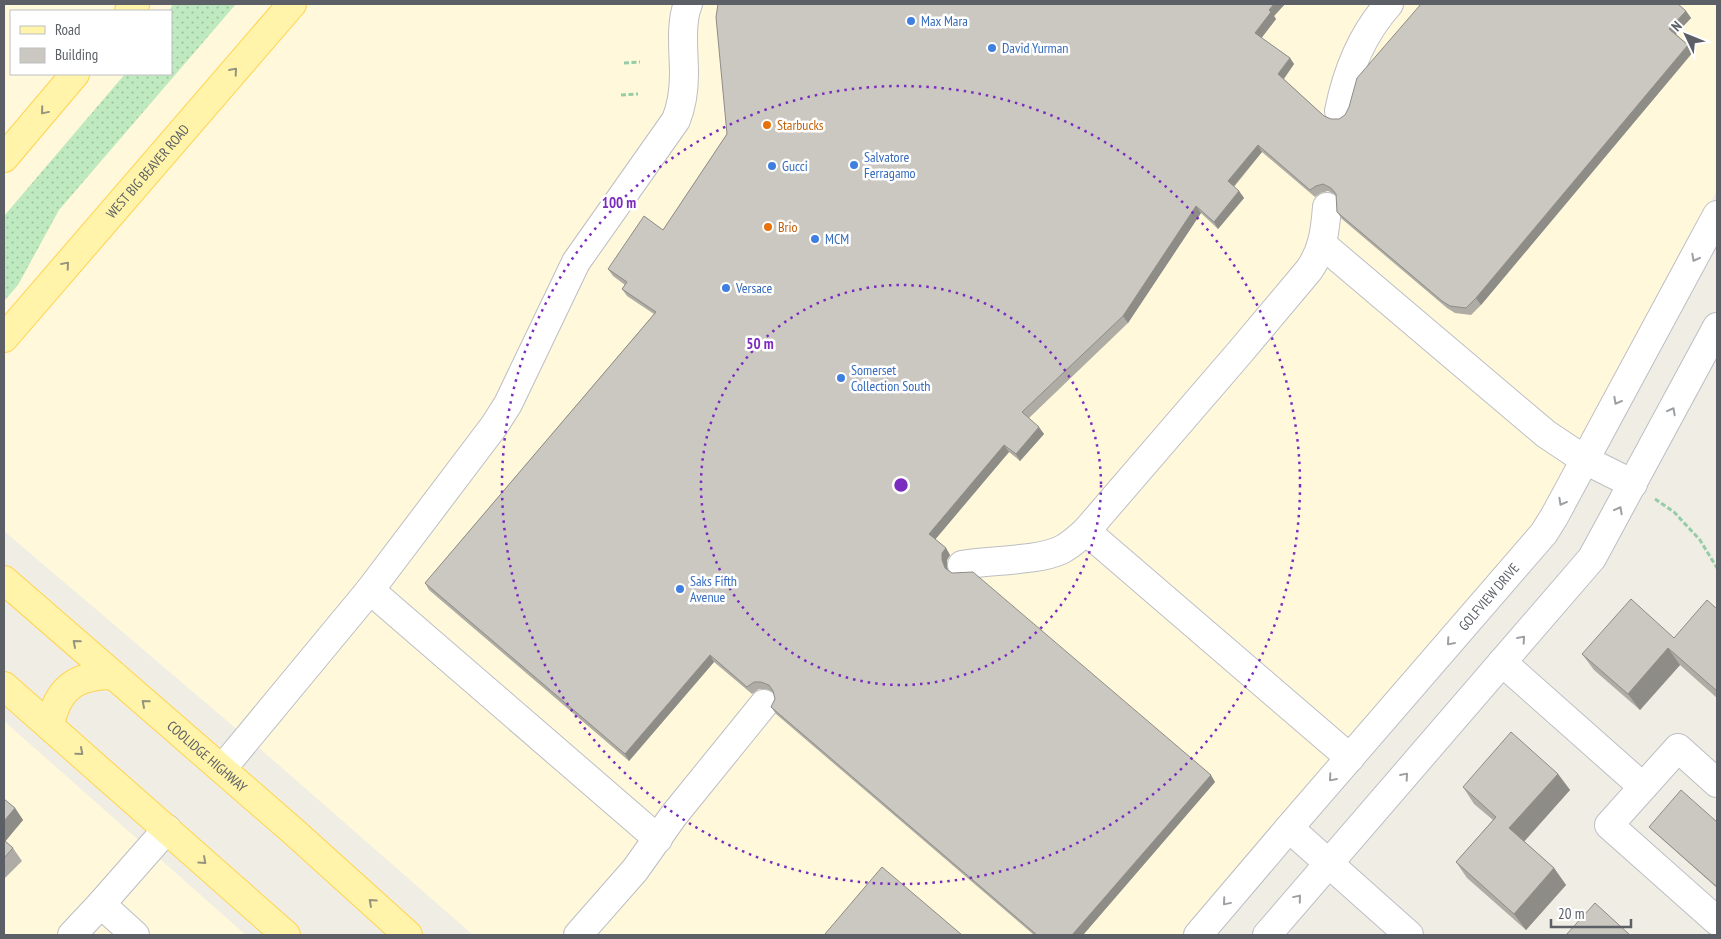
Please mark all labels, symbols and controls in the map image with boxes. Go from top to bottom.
legend [10,10,172,75]
north arrow [1661,10,1711,60]
place label: Max Mara [921,12,968,30]
marker: Max Mara [905,15,917,27]
text: N [1667,17,1686,35]
text: Road [55,20,81,39]
place label: David Yurman [1002,39,1068,57]
marker: David Yurman [986,42,998,54]
text: Building [55,45,98,64]
one-way arrow [228,68,237,77]
one-way arrow [41,105,50,114]
place label: Starbucks [777,116,824,134]
marker: Starbucks [761,119,773,131]
street label: WEST BIG BEAVER ROAD [102,121,193,222]
place label: Salvatore Ferragamo [864,148,916,182]
place label: Gucci [782,157,808,175]
marker: Salvatore Ferragamo [848,159,860,171]
marker: Gucci [766,160,778,172]
text: 100 m [602,193,636,212]
place label: Brio [778,218,798,236]
marker: Brio [762,221,774,233]
place label: MCM [825,230,849,248]
marker: MCM [809,233,821,245]
one-way arrow [1691,253,1701,262]
one-way arrow [61,261,70,270]
place label: Versace [735,279,772,297]
marker: Versace [720,282,732,294]
text: 50 m [746,334,774,353]
place label: Somerset Collection South [851,361,930,395]
marker: Somerset Collection South [835,372,847,384]
one-way arrow [1614,396,1624,405]
one-way arrow [1666,407,1676,416]
centre of rings [892,476,910,494]
one-way arrow [1558,497,1568,506]
one-way arrow [1613,506,1623,515]
street label: GOLFVIEW DRIVE [1455,559,1523,634]
place label: Saks Fifth Avenue [690,572,737,606]
marker: Saks Fifth Avenue [674,583,686,595]
one-way arrow [1516,636,1525,645]
one-way arrow [1446,637,1455,646]
one-way arrow [72,639,81,648]
one-way arrow [142,700,151,709]
street label: COOLIDGE HIGHWAY [163,717,251,796]
one-way arrow [74,747,83,755]
one-way arrow [1399,772,1408,781]
one-way arrow [1329,773,1338,782]
one-way arrow [197,855,206,864]
one-way arrow [1292,895,1301,904]
one-way arrow [1224,896,1232,905]
scale bar [1551,896,1631,928]
one-way arrow [368,899,377,908]
text: 20 m [1558,904,1584,923]

